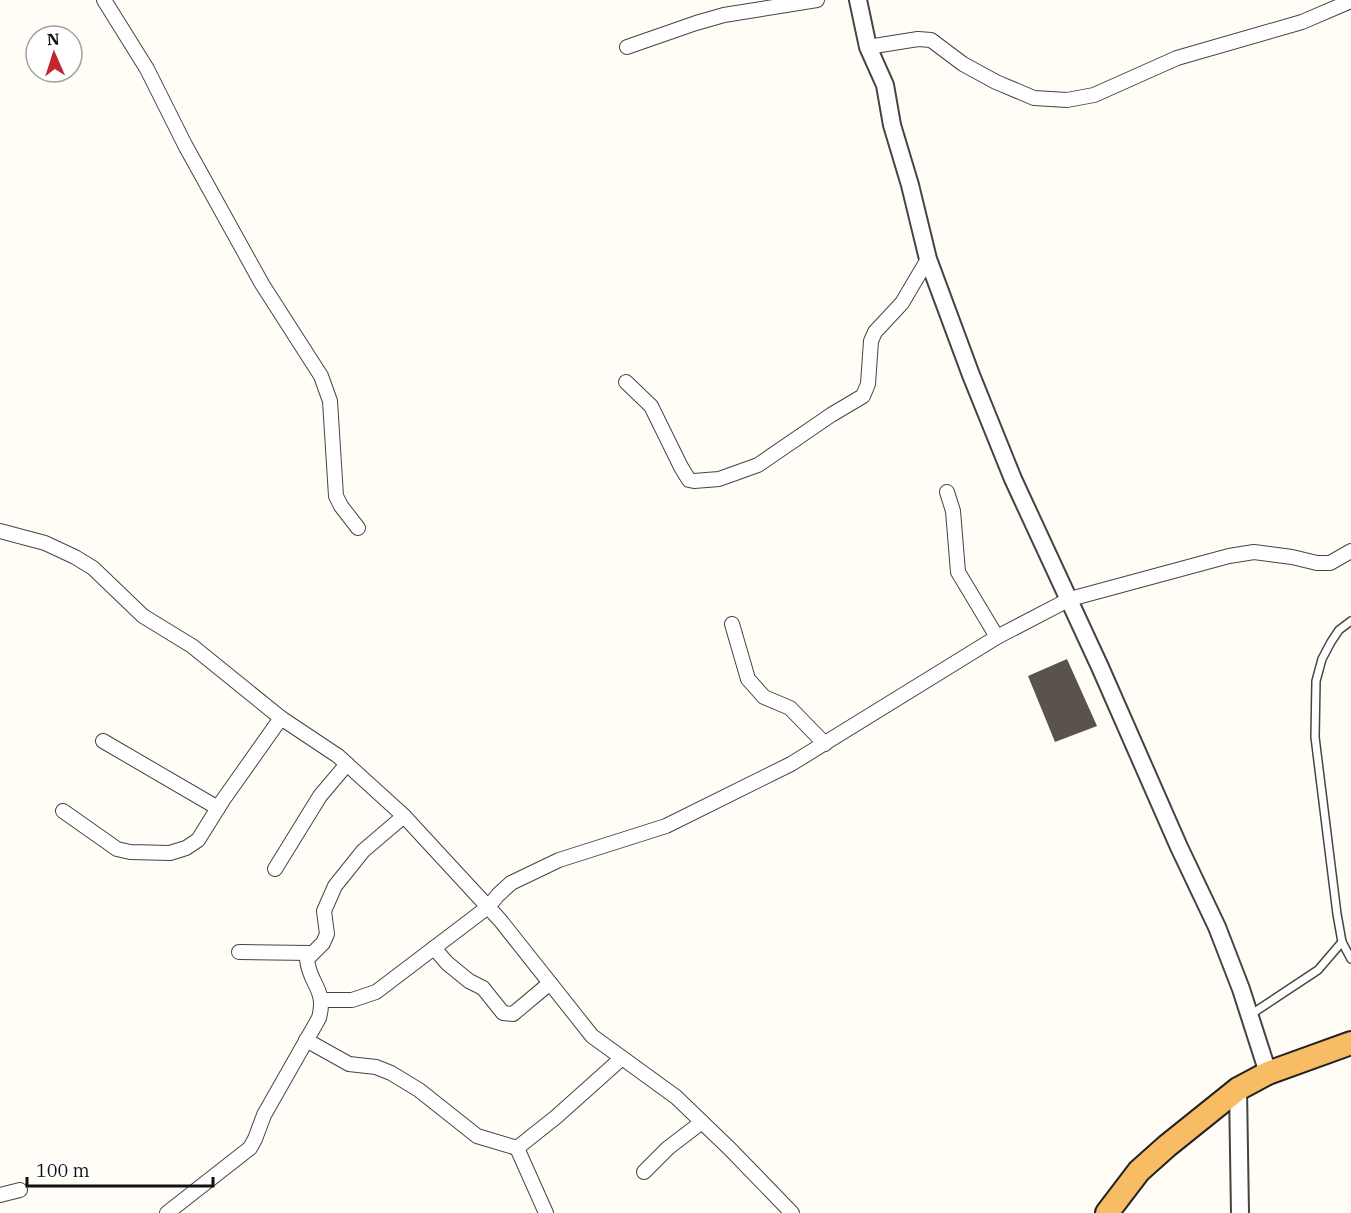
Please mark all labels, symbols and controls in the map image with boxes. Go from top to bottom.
north arrow [24,24,84,84]
text: N [46,29,60,49]
scale bar [27,1150,213,1188]
text: 100 m [36,1159,90,1182]

